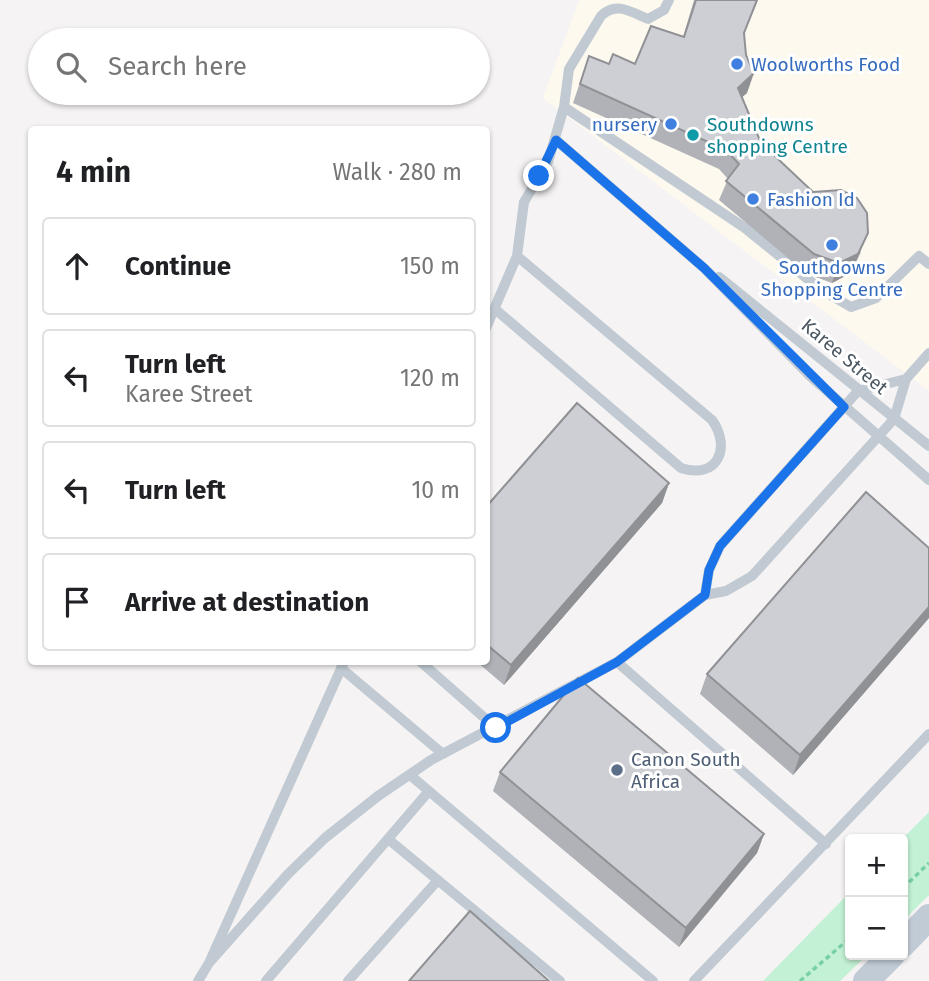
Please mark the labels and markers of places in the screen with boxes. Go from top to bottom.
place label: Woolworths Food [751,53,900,76]
marker: Woolworths Food [729,56,745,72]
place label: nursery [592,113,658,136]
place label: Southdowns shopping Centre [707,113,848,158]
marker: nursery [663,116,679,132]
marker: Southdowns shopping Centre [685,127,701,143]
place label: Fashion Id [767,188,855,211]
marker: Fashion Id [745,191,761,207]
marker: Southdowns Shopping Centre [824,237,840,253]
place label: Southdowns Shopping Centre [761,256,903,301]
place label: Canon South Africa [631,748,741,793]
marker: Canon South Africa [609,762,625,778]

